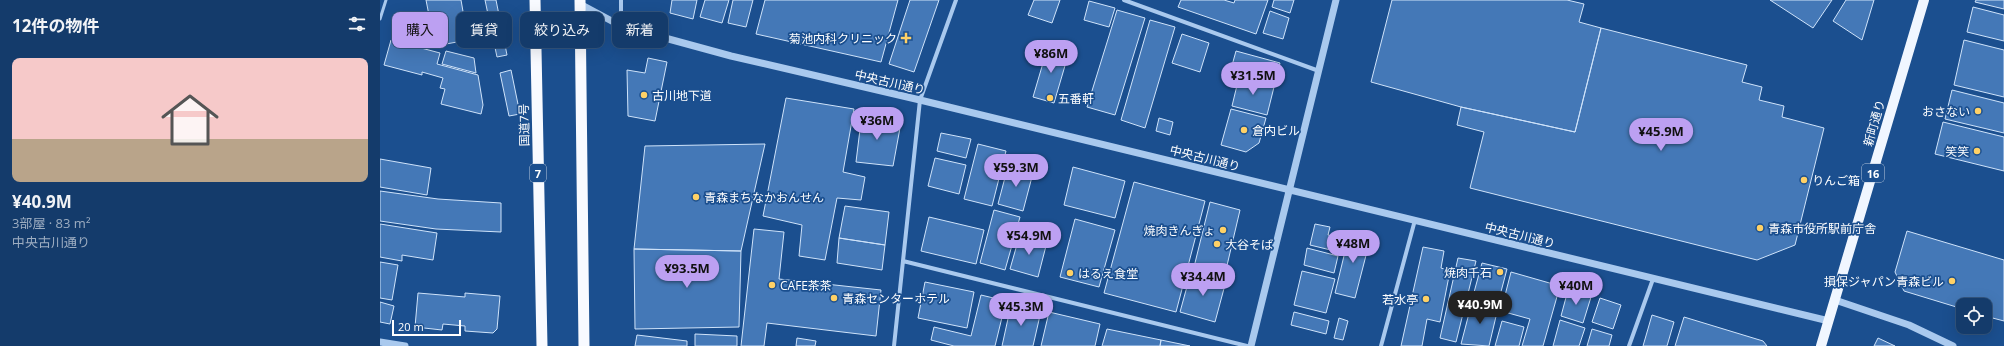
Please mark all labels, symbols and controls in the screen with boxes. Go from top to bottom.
chip: 購入 [392,12,448,48]
chip: 賃貸 [456,12,512,48]
chip: 絞り込み [520,12,604,48]
chip: 新着 [612,12,668,48]
icon: filters [346,13,368,35]
text: 12件の物件 [12,14,99,37]
place label: 菊池内科クリニック [789,30,897,47]
marker: 菊池内科クリニック [900,32,912,44]
pin: ¥86M [1027,40,1075,74]
text: ¥86M [1034,44,1068,62]
pin: ¥31.5M [1220,62,1286,96]
street label: 中央古川通り [853,66,927,98]
text: ¥31.5M [1230,66,1276,84]
icon: home [154,84,226,156]
place label: 古川地下道 [652,87,712,104]
marker: 古川地下道 [639,90,649,100]
place label: 五番軒 [1058,90,1094,107]
marker: 五番軒 [1045,93,1055,103]
street label: 新町通り [1859,98,1889,148]
street label: 国道7号 [515,103,533,147]
place label: おさない [1922,103,1970,120]
marker: おさない [1973,106,1983,116]
pin: ¥36M [853,107,901,141]
text: ¥36M [860,111,894,129]
pin: ¥45.9M [1628,118,1694,152]
place label: 倉内ビル [1252,122,1300,139]
text: ¥45.9M [1638,122,1684,140]
marker: 倉内ビル [1239,125,1249,135]
street label: 中央古川通り [1168,141,1242,175]
place label: 笑笑 [1945,143,1969,160]
marker: 笑笑 [1972,146,1982,156]
pin: ¥59.3M [983,154,1049,188]
text: ¥59.3M [993,158,1039,176]
road number: 7 [530,164,546,182]
road number: 16 [1862,164,1884,182]
place label: りんご箱 [1812,172,1860,189]
marker: りんご箱 [1799,175,1809,185]
place label: 青森まちなかおんせん [704,189,824,206]
text: ¥40.9M [12,190,72,213]
marker: 青森まちなかおんせん [691,192,701,202]
text: 3部屋 · 83 m² [12,214,90,232]
street label: 中央古川通り [1483,218,1557,252]
place label: 青森市役所駅前庁舎 [1768,220,1876,237]
pin: ¥54.9M [996,222,1062,256]
place label: 焼肉きんぎょ [1144,222,1215,239]
marker: 青森市役所駅前庁舎 [1755,223,1765,233]
marker: 焼肉きんぎょ [1218,225,1228,235]
text: ¥54.9M [1006,226,1052,244]
pin: ¥48M [1329,230,1377,264]
text: 中央古川通り [12,233,90,251]
text: ¥48M [1336,234,1370,252]
place label: 大谷そば [1225,236,1273,253]
marker: 大谷そば [1212,239,1222,249]
pin: ¥93.5M [654,255,720,289]
text: ¥93.5M [664,259,710,277]
pin: ¥34.4M [1170,263,1236,297]
place label: 焼肉千石 [1444,264,1492,281]
place label: はるえ食堂 [1078,265,1138,282]
text: ¥34.4M [1180,267,1226,285]
marker: 焼肉千石 [1495,267,1505,277]
marker: はるえ食堂 [1065,268,1075,278]
pin: ¥40M [1552,272,1600,306]
place label: 損保ジャパン青森ビル [1824,273,1944,290]
text: ¥40M [1559,276,1593,294]
marker: 損保ジャパン青森ビル [1947,276,1957,286]
place label: CAFE茶茶 [780,277,832,294]
marker: CAFE茶茶 [767,280,777,290]
place label: 青森センターホテル [842,290,950,307]
place label: 若水亭 [1382,291,1418,308]
pin: ¥40.9M [1447,291,1513,325]
marker: 青森センターホテル [829,293,839,303]
pin: ¥45.3M [988,293,1054,327]
marker: 若水亭 [1421,294,1431,304]
text: ¥40.9M [1457,295,1503,313]
text: ¥45.3M [998,297,1044,315]
map controls [1956,298,1992,334]
button: locate [1956,298,1992,334]
scale bar [392,318,461,337]
text: 20 m [398,319,424,334]

